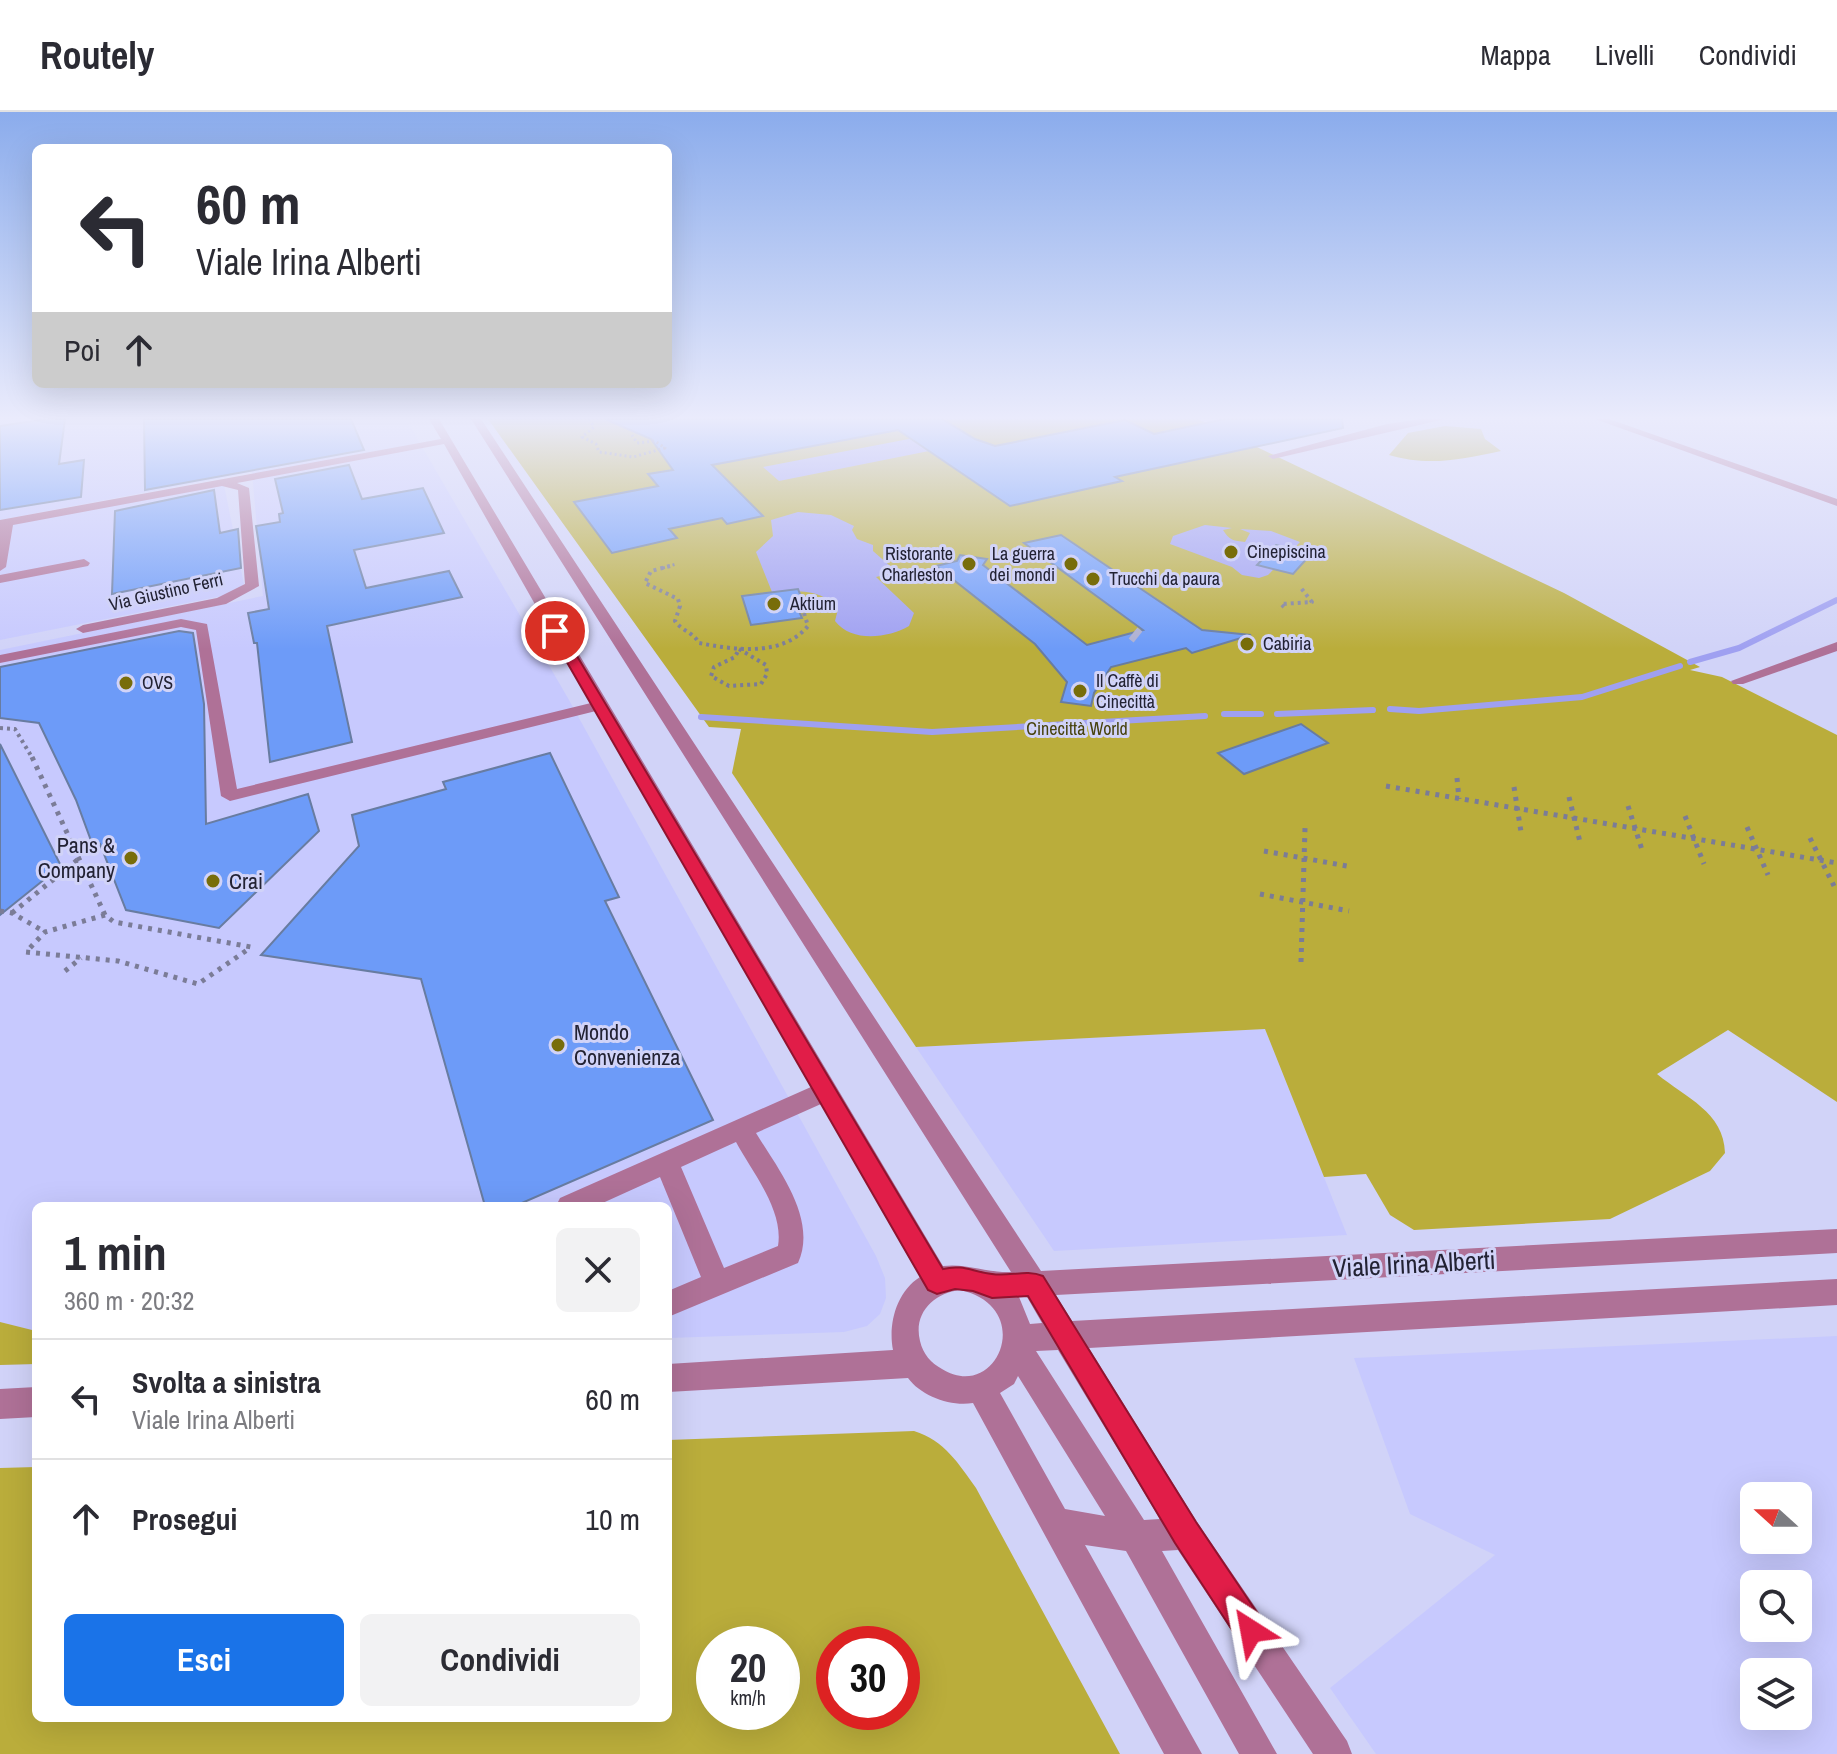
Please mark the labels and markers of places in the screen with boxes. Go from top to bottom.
place label: Cinepiscina [1247,539,1326,564]
place label: Ristorante Charleston [882,541,953,587]
place label: La guerra dei mondi [989,541,1055,587]
marker: Cinepiscina [1222,543,1240,561]
marker: Ristorante Charleston [960,555,978,573]
marker: La guerra dei mondi [1062,555,1080,573]
place label: Trucchi da paura [1109,566,1220,591]
marker: Trucchi da paura [1084,570,1102,588]
place label: Aktium [789,591,836,616]
marker: Aktium [765,595,783,613]
pin [521,597,589,665]
place label: Cabiria [1263,631,1311,656]
marker: Cabiria [1238,635,1256,653]
place label: Il Caffè di Cinecittà [1096,668,1159,714]
place label: OVS [142,670,173,695]
marker: OVS [117,674,135,692]
marker: Il Caffè di Cinecittà [1071,682,1089,700]
place label: Pans & Company [38,830,115,885]
marker: Pans & Company [122,849,140,867]
place label: Crai [229,866,263,896]
marker: Crai [204,872,222,890]
place label: Mondo Convenienza [574,1017,680,1072]
marker: Mondo Convenienza [549,1036,567,1054]

